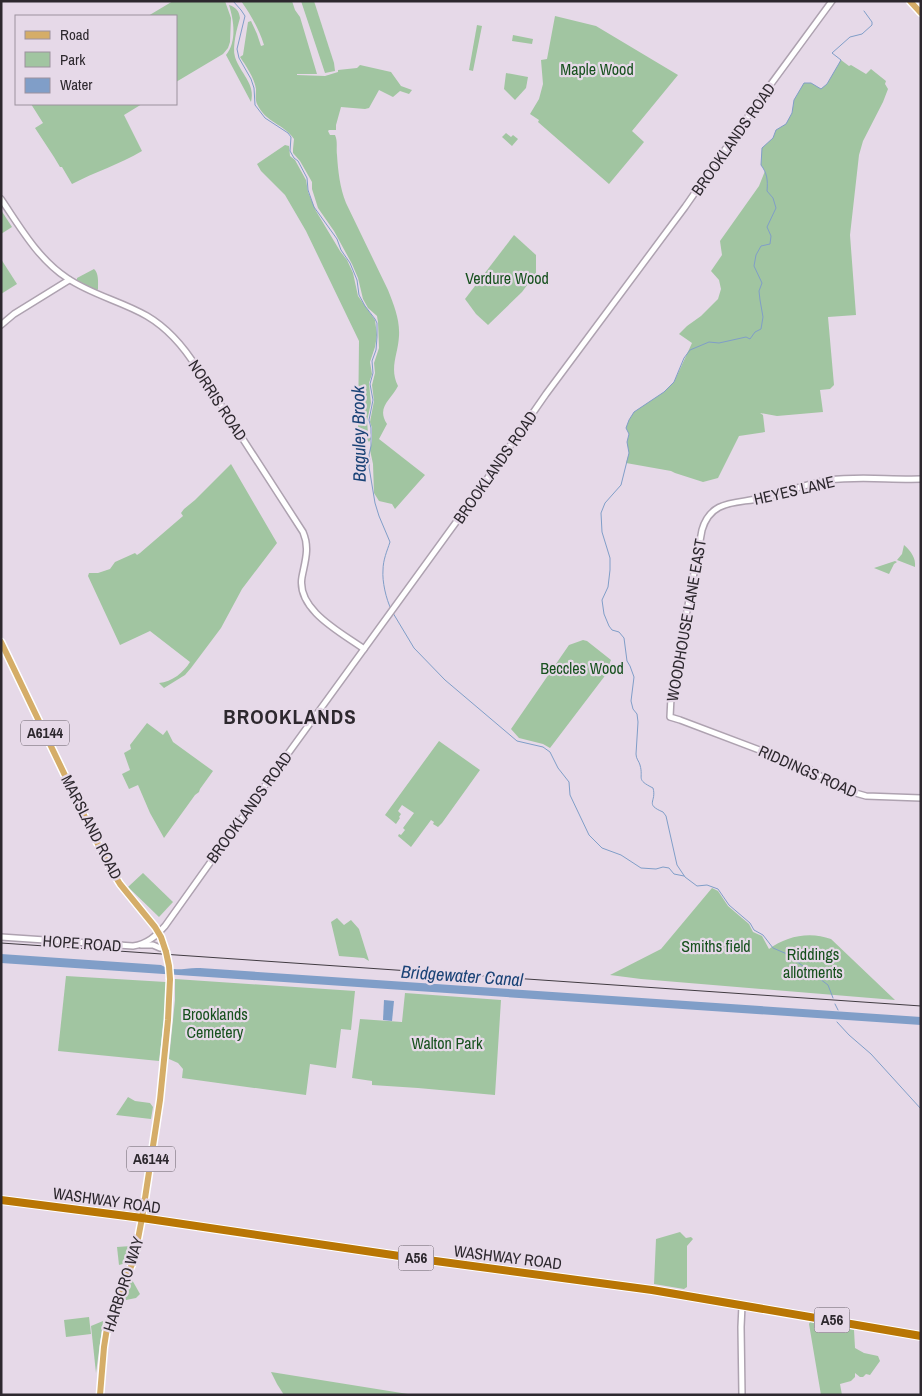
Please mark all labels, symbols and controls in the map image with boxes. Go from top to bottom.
legend [15,15,178,105]
text: Road [60,24,89,45]
text: Park [60,49,86,70]
park label: Maple Wood [560,58,634,80]
text: Water [60,74,92,95]
street label: BROOKLANDS ROAD [686,78,780,200]
park label: Verdure Wood [465,267,549,289]
street label: NORRIS ROAD [184,355,252,445]
water label: Baguley Brook [345,385,372,482]
street label: BROOKLANDS ROAD [448,406,542,528]
street label: HEYES LANE [751,470,837,510]
street label: WOODHOUSE LANE EAST [661,537,711,703]
park label: Beccles Wood [540,657,624,679]
district label: BROOKLANDS [223,702,357,731]
road number: A6144 [21,720,69,746]
street label: RIDDINGS ROAD [755,739,861,803]
street label: BROOKLANDS ROAD [201,747,297,867]
street label: MARSLAND ROAD [56,771,128,883]
street label: HOPE ROAD [42,929,122,957]
park label: Smiths field [681,935,751,957]
park label: Riddings allotments [783,943,843,983]
water label: Bridgewater Canal [400,959,525,992]
park label: Brooklands Cemetery [182,1003,248,1043]
park label: Walton Park [412,1032,483,1054]
road number: A6144 [127,1146,175,1172]
street label: WASHWAY ROAD [52,1182,162,1218]
street label: HARBORO WAY [97,1234,149,1334]
street label: WASHWAY ROAD [453,1239,563,1275]
road number: A56 [398,1246,434,1270]
road number: A56 [814,1308,850,1332]

